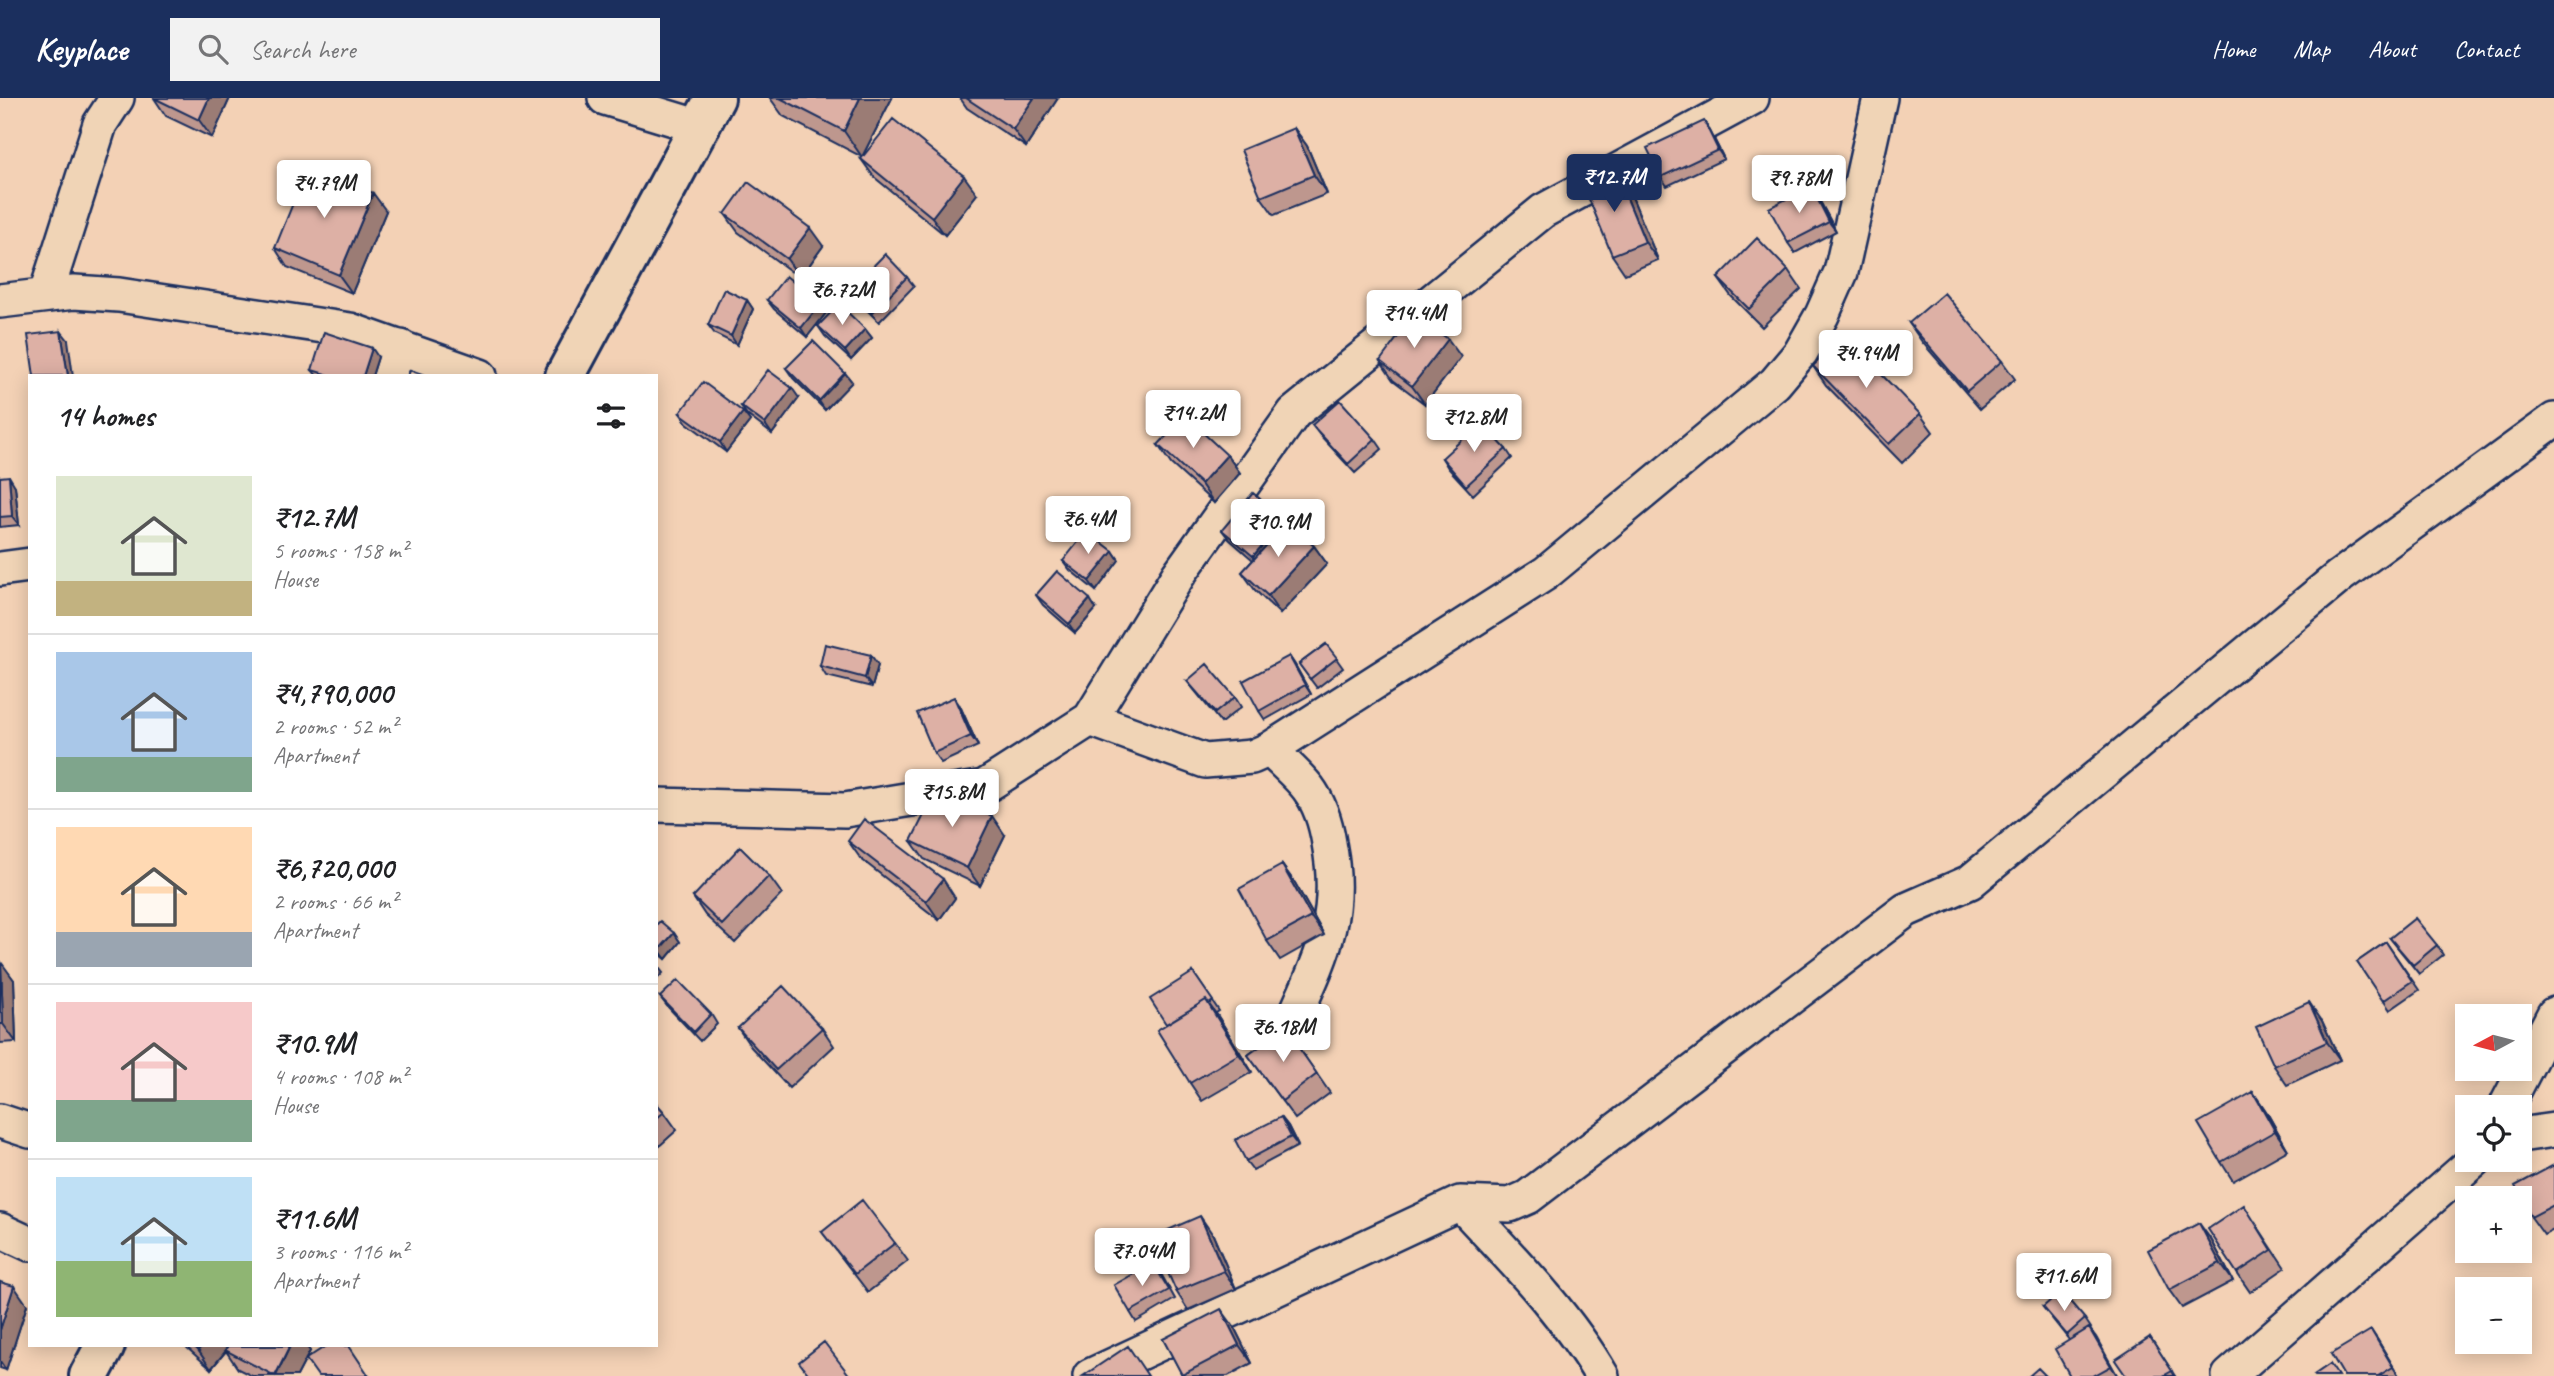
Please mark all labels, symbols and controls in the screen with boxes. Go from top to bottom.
search box [170,18,660,81]
text: Keyplace [35,28,128,70]
icon: search [194,30,232,68]
text: Search here [250,33,356,66]
text: Home [2212,34,2255,64]
text: Map [2293,34,2330,64]
text: About [2368,34,2416,64]
text: Contact [2454,34,2519,64]
pin: ₹12.7M [1557,155,1671,214]
pin: ₹9.78M [1742,156,1856,215]
pin: ₹4.79M [267,160,381,220]
text: ₹12.7M [1583,162,1645,191]
text: ₹9.78M [1768,163,1830,192]
text: ₹4.79M [293,168,355,197]
pin: ₹6.72M [785,268,899,327]
text: ₹6.72M [810,275,874,304]
pin: ₹14.4M [1357,290,1471,350]
text: ₹14.4M [1383,298,1445,327]
pin: ₹4.94M [1809,330,1923,390]
text: ₹4.94M [1835,338,1897,367]
pin: ₹14.2M [1136,390,1250,450]
pin: ₹12.8M [1417,394,1531,454]
text: 14 homes [56,397,154,435]
icon: filters [592,397,630,435]
text: ₹14.2M [1162,398,1224,427]
text: ₹12.8M [1443,402,1505,431]
pin: ₹6.4M [1039,496,1137,556]
text: ₹12.7M [273,498,355,536]
pin: ₹10.9M [1221,500,1335,559]
icon: home [112,504,196,588]
text: ₹6.4M [1062,504,1114,533]
text: ₹10.9M [1247,507,1309,536]
text: 5 rooms · 158 m² [273,536,408,565]
text: House [273,565,318,594]
text: ₹4,790,000 [273,674,392,712]
icon: home [112,680,196,764]
text: 2 rooms · 52 m² [273,712,397,741]
text: Apartment [273,741,358,770]
pin: ₹15.8M [895,770,1009,829]
text: ₹15.8M [921,777,983,806]
text: ₹6,720,000 [273,849,393,887]
icon: home [112,855,196,939]
text: 2 rooms · 66 m² [273,887,397,916]
text: Apartment [273,916,358,945]
pin: ₹6.18M [1226,1004,1340,1064]
north arrow [2455,1004,2532,1082]
map controls [2455,1004,2532,1354]
text: ₹6.18M [1251,1012,1315,1041]
text: ₹10.9M [273,1024,354,1062]
icon: home [112,1030,196,1114]
text: 4 rooms · 108 m² [273,1062,408,1091]
text: House [273,1091,318,1120]
button: locate [2455,1095,2532,1172]
button: + [2455,1186,2532,1263]
text: ₹11.6M [273,1199,355,1237]
icon: home [112,1205,196,1289]
pin: ₹7.04M [1085,1228,1199,1288]
text: ₹7.04M [1111,1236,1173,1265]
text: 3 rooms · 116 m² [273,1237,408,1266]
pin: ₹11.6M [2007,1254,2121,1313]
text: ₹11.6M [2032,1261,2096,1290]
text: Apartment [273,1266,358,1295]
button: − [2455,1277,2532,1354]

